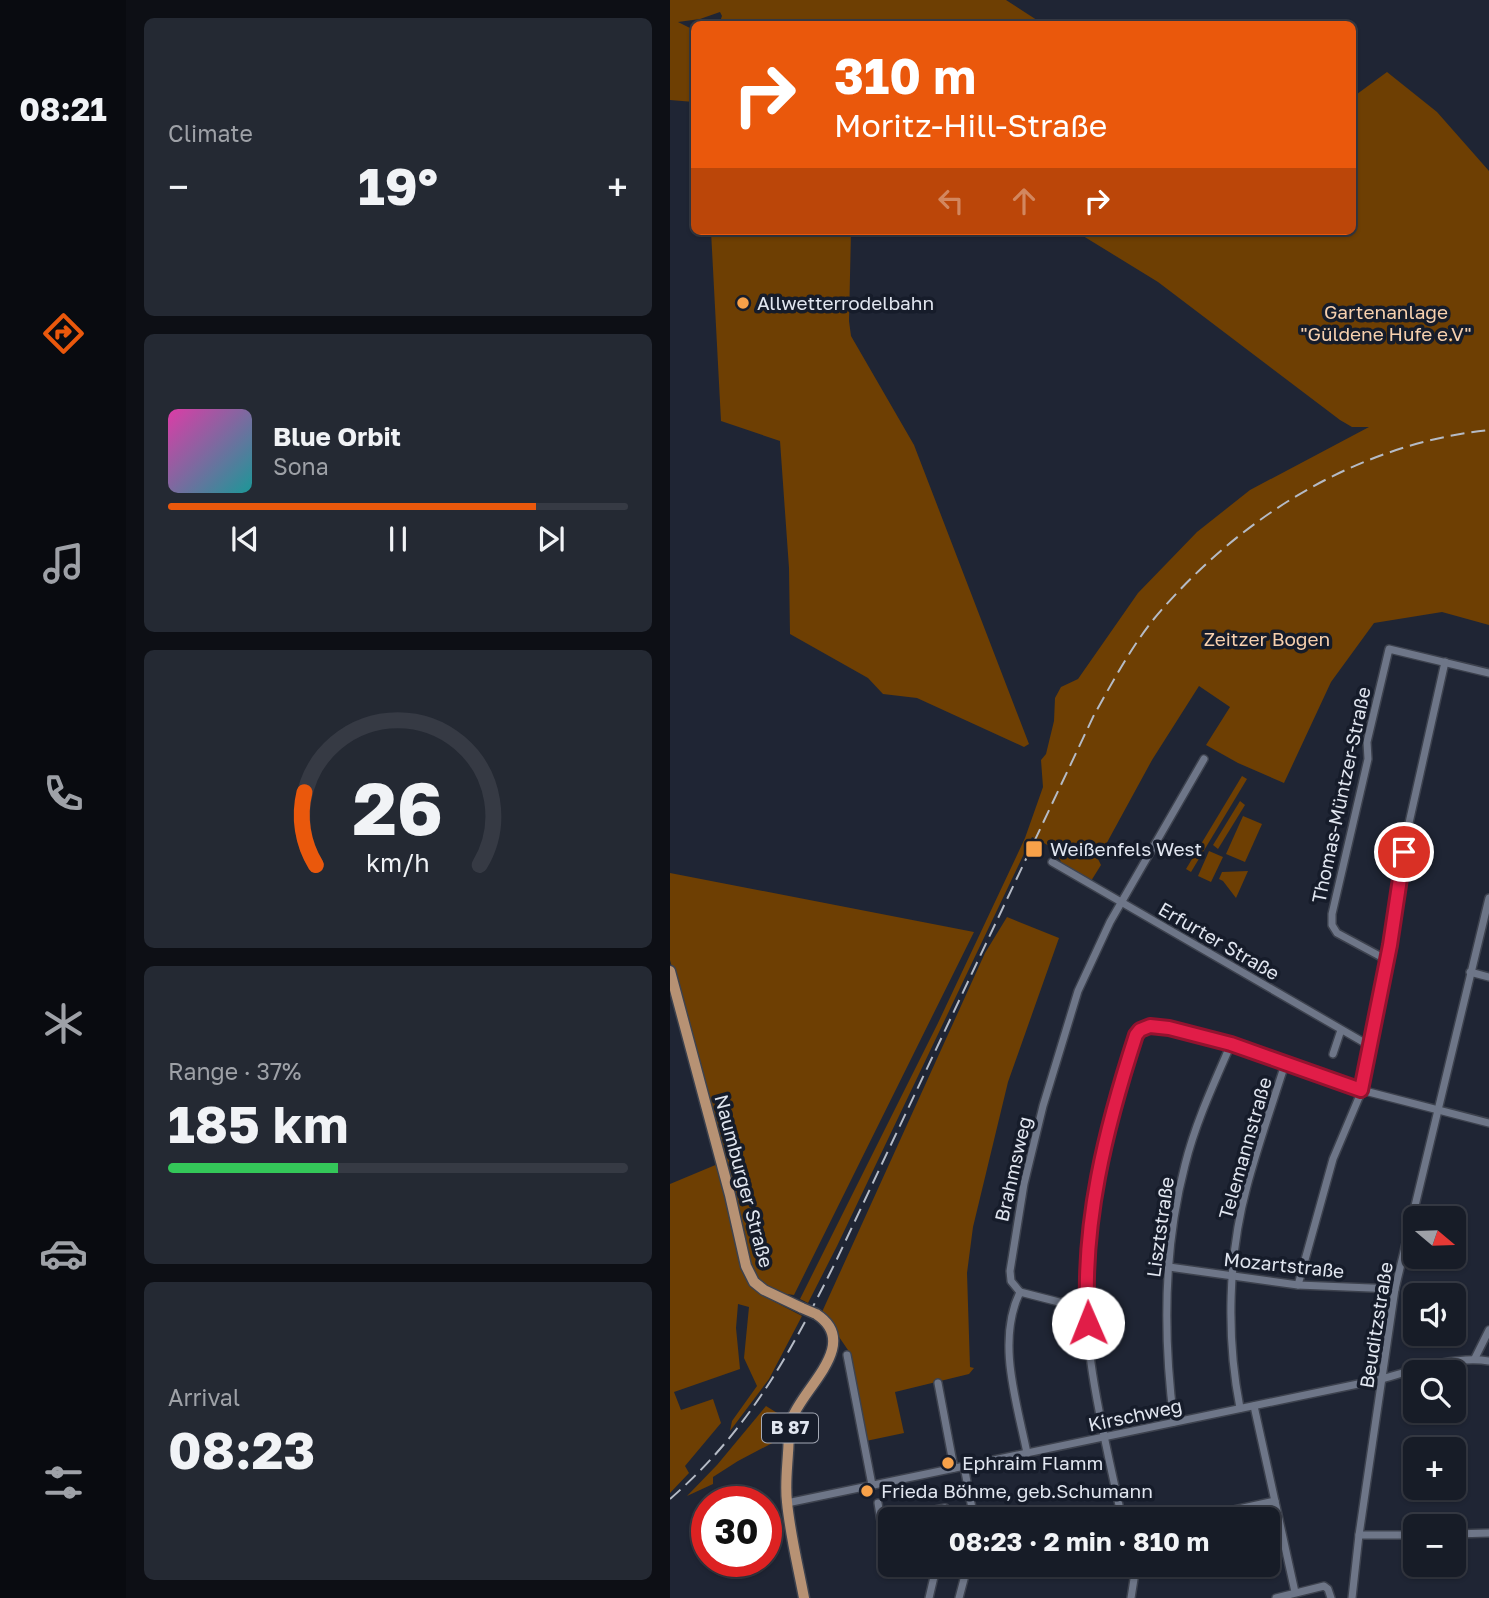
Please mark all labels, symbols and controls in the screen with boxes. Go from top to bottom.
text: 310 m [834,46,976,105]
icon: right [719,49,810,140]
text: 08:21 [19,90,107,128]
text: Moritz-Hill-Straße [834,106,1107,144]
text: Climate [168,119,253,147]
text: 19° [358,154,438,216]
text: − [168,164,189,209]
text: + [607,164,628,209]
icon: left [932,182,970,220]
icon: ahead [1005,182,1043,220]
icon: right [1078,182,1116,220]
place label: Allwetterrodelbahn [757,291,934,314]
marker: Allwetterrodelbahn [735,295,751,311]
park label: Gartenanlage "Güldene Hufe e.V" [1300,300,1472,345]
icon: directions [39,309,88,358]
text: Blue Orbit [273,421,401,452]
text: Sona [273,452,329,480]
icon: previous [226,520,264,558]
icon: pause [379,520,417,558]
icon: next [532,520,570,558]
icon: music [39,539,88,588]
park label: Zeitzer Bogen [1204,627,1330,650]
street label: Thomas-Müntzer-Straße [1306,685,1375,905]
text: 26 [353,764,443,851]
icon: phone [39,769,88,818]
pin [1374,822,1434,882]
icon: arrive [1385,833,1423,871]
place label: Weißenfels West [1050,837,1202,860]
marker: Weißenfels West [1024,839,1044,859]
text: km/h [366,847,430,878]
street label: Erfurter Straße [1155,897,1284,984]
icon: climate [39,999,88,1048]
text: Range · 37% [168,1057,301,1085]
street label: Telemannstraße [1213,1074,1276,1221]
text: 185 km [168,1092,348,1154]
street label: Naumburger Straße [710,1092,779,1270]
street label: Brahmsweg [989,1114,1036,1224]
street label: Lisztstraße [1141,1175,1178,1279]
north arrow [1403,1206,1466,1269]
map controls [1403,1206,1466,1577]
icon: car [39,1229,88,1278]
street label: Mozartstraße [1223,1247,1346,1282]
street label: Beuditzstraße [1354,1260,1397,1390]
button: sound [1403,1283,1466,1346]
position arrow [1051,1286,1125,1360]
button: search [1403,1360,1466,1423]
text: Arrival [168,1383,240,1411]
street label: Kirschweg [1086,1393,1184,1436]
road number: B 87 [762,1414,818,1442]
text: 08:23 [168,1418,315,1480]
button: + [1403,1437,1466,1500]
place label: Ephraim Flamm [962,1451,1103,1474]
marker: Ephraim Flamm [940,1455,956,1471]
icon: filters [39,1458,88,1507]
place label: Frieda Böhme, geb.Schumann [881,1479,1153,1502]
marker: Frieda Böhme, geb.Schumann [859,1483,875,1499]
speed limit sign: 30 [691,1486,782,1577]
button: − [1403,1514,1466,1577]
text: 08:23 · 2 min · 810 m [949,1526,1209,1557]

